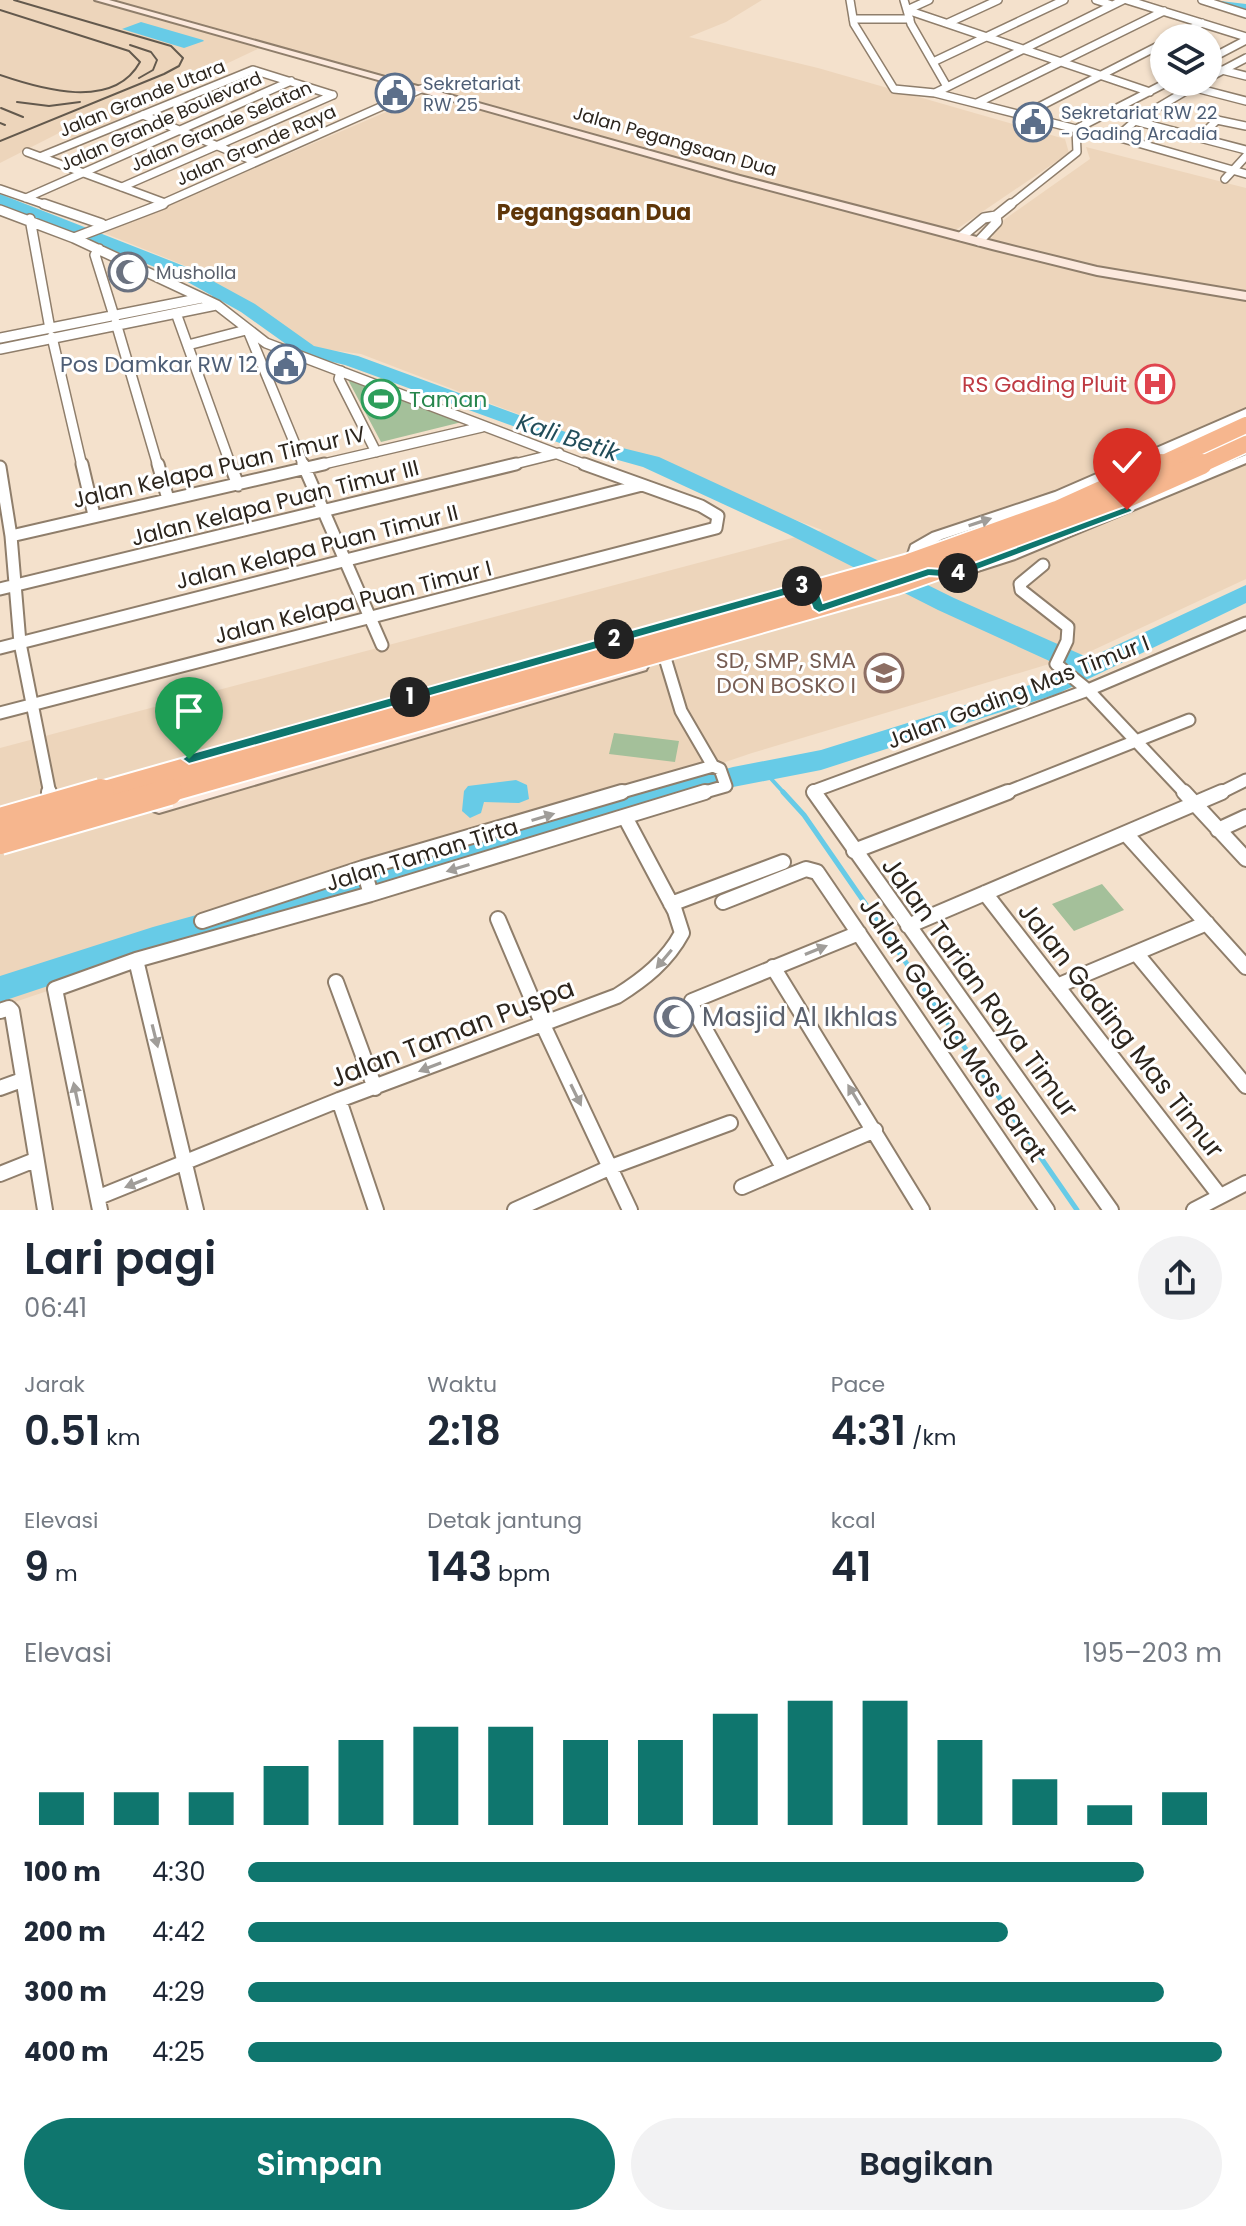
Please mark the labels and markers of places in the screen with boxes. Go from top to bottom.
place label: Sekretariat RW 25 [423,71,520,117]
public building icon: Sekretariat RW 25 [374,72,416,114]
place label: Sekretariat RW 22 - Gading Arcadia [1061,100,1218,146]
public building icon: Sekretariat RW 22 - Gading Arcadia [1012,101,1054,143]
mosque icon: Musholla [107,251,149,293]
place label: Musholla [156,260,236,285]
public building icon: Pos Damkar RW 12 [265,343,307,385]
place label: Pos Damkar RW 12 [60,349,258,380]
hospital icon: RS Gading Pluit [1134,363,1176,405]
place label: RS Gading Pluit [962,369,1127,400]
sports icon: Taman [360,378,402,420]
place label: Taman [409,384,487,415]
pin [1093,428,1161,510]
pin: 4 [938,553,978,593]
pin: 3 [782,566,822,606]
pin: 2 [594,619,634,659]
place label: SD, SMP, SMA DON BOSKO I [716,645,856,701]
school or university icon: SD, SMP, SMA DON BOSKO I [863,652,905,694]
pin [155,677,223,759]
pin: 1 [390,677,430,717]
mosque icon: Masjid Al Ikhlas [653,996,695,1038]
place label: Masjid Al Ikhlas [702,999,898,1035]

